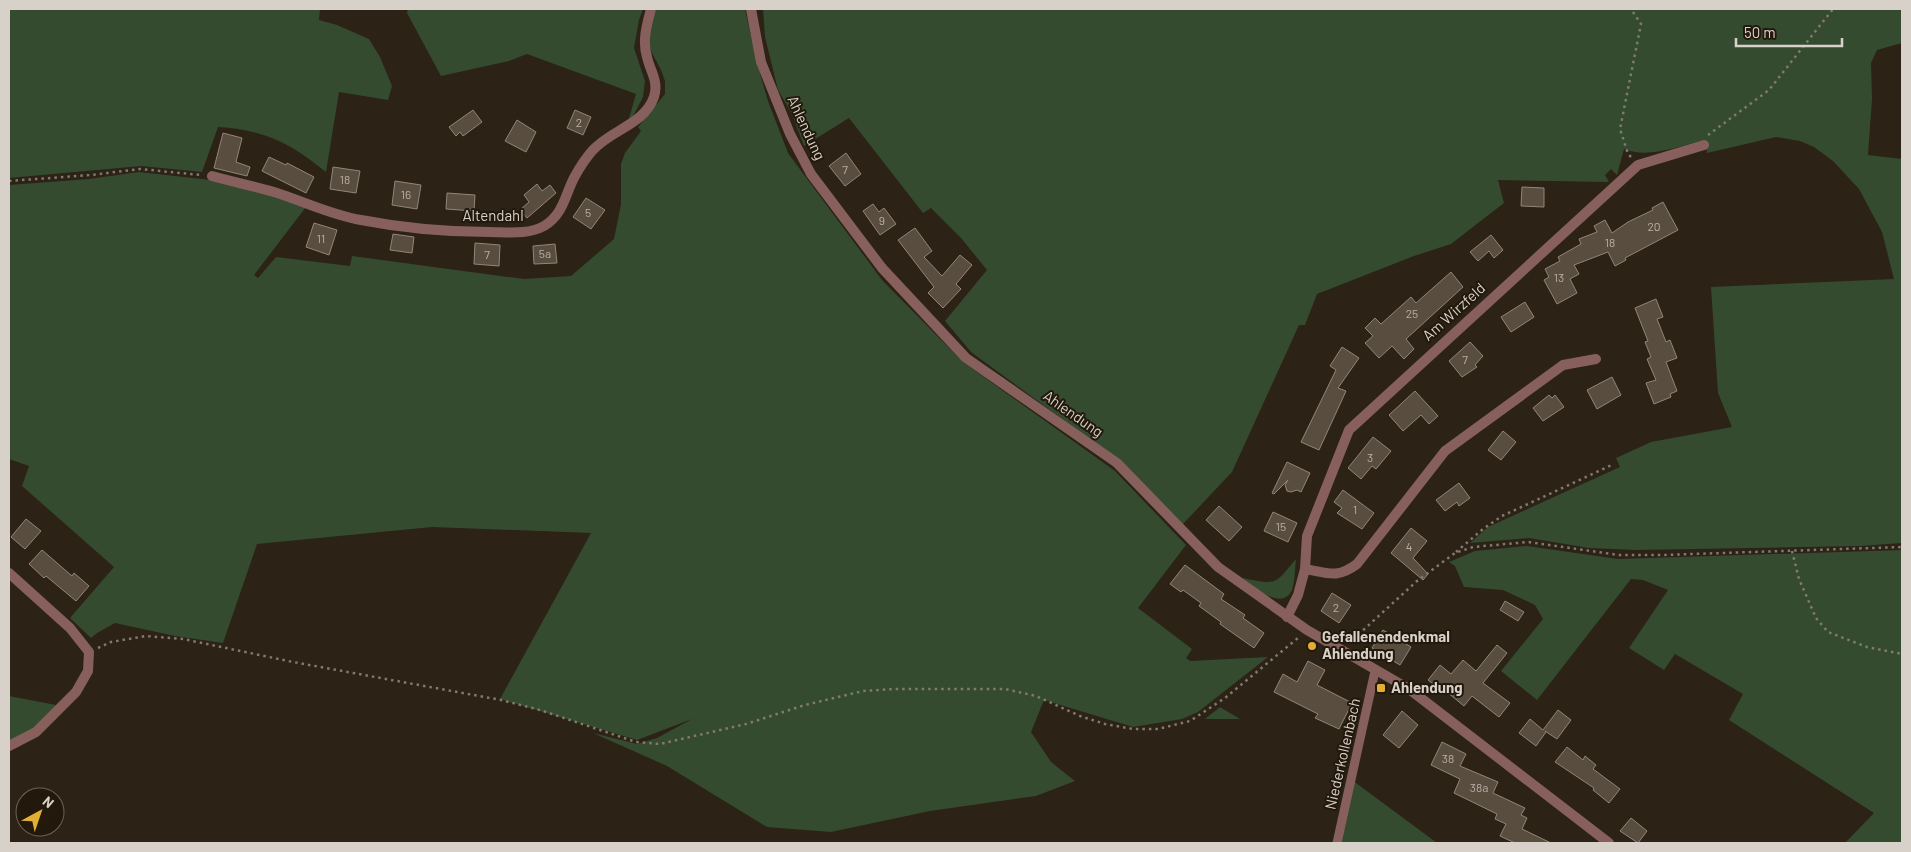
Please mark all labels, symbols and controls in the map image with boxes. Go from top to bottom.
scale bar [1736,15,1842,47]
text: 50 m [1744,23,1776,41]
street label: Ahlendung [784,93,830,163]
house number: 2 [576,115,582,129]
house number: 7 [842,162,848,176]
house number: 18 [340,172,350,186]
house number: 16 [401,187,411,201]
house number: 5 [585,205,591,219]
street label: Altendahl [462,206,524,224]
house number: 9 [879,213,885,227]
house number: 20 [1647,219,1661,233]
house number: 11 [317,231,325,245]
house number: 18 [1605,235,1615,249]
house number: 5a [539,246,551,260]
house number: 7 [484,247,490,261]
house number: 13 [1554,270,1564,284]
street label: Am Wirzfeld [1418,278,1488,344]
house number: 25 [1406,306,1418,320]
house number: 7 [1462,352,1468,366]
street label: Ahlendung [1040,386,1107,440]
house number: 3 [1367,450,1373,464]
house number: 1 [1353,502,1357,516]
house number: 15 [1276,519,1286,533]
house number: 4 [1406,539,1412,553]
house number: 2 [1333,600,1339,614]
place label: Gefallenendenkmal Ahlendung [1322,627,1450,662]
marker: Gefallenendenkmal Ahlendung [1306,640,1318,652]
place label: Ahlendung [1391,678,1463,696]
marker: Ahlendung [1375,682,1387,694]
street label: Niederkollenbach [1320,696,1364,811]
house number: 38 [1442,751,1454,765]
house number: 38a [1470,780,1488,794]
north arrow [15,787,65,837]
text: N [40,792,58,811]

